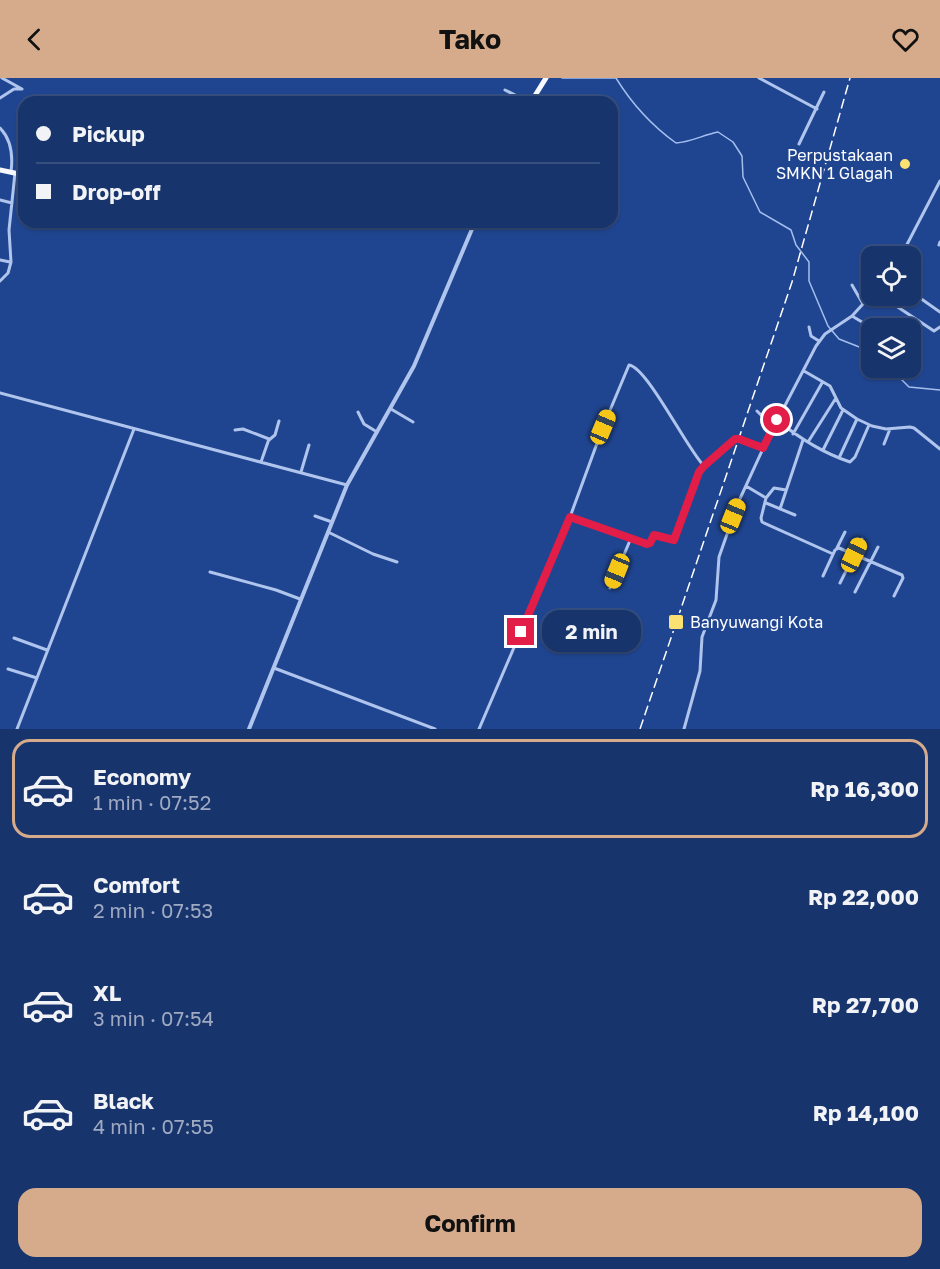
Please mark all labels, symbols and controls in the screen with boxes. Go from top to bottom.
icon: back [18,23,51,56]
text: Tako [439,23,501,55]
icon: heart [889,23,922,56]
text: Pickup [72,120,145,147]
place label: Perpustakaan SMKN 1 Glagah [776,145,893,183]
marker: Perpustakaan SMKN 1 Glagah [898,157,912,171]
text: Drop-off [72,178,161,205]
map controls [861,246,921,378]
button: locate [861,246,921,306]
button: layers [861,318,921,378]
route start [763,406,790,433]
car [588,407,618,447]
car [718,496,748,536]
car [838,535,870,575]
car [602,551,632,591]
callout: 2 min [542,611,641,653]
place label: Banyuwangi Kota [690,612,823,632]
marker: Banyuwangi Kota [667,613,685,631]
route end [507,618,534,645]
text: 2 min [565,619,618,643]
icon: car [21,762,75,816]
text: Economy [93,763,191,790]
text: Rp 16,300 [810,775,919,802]
text: 1 min · 07:52 [93,790,211,814]
icon: car [21,870,75,924]
text: Comfort [93,871,180,898]
text: Rp 22,000 [808,883,919,910]
text: 2 min · 07:53 [93,898,213,922]
icon: car [21,978,75,1032]
text: XL [93,979,121,1006]
text: Rp 27,700 [812,991,919,1018]
text: 3 min · 07:54 [93,1006,214,1030]
icon: car [21,1086,75,1140]
text: Black [93,1087,154,1114]
text: Rp 14,100 [813,1099,919,1126]
text: 4 min · 07:55 [93,1114,214,1138]
button: Confirm [18,1188,922,1257]

